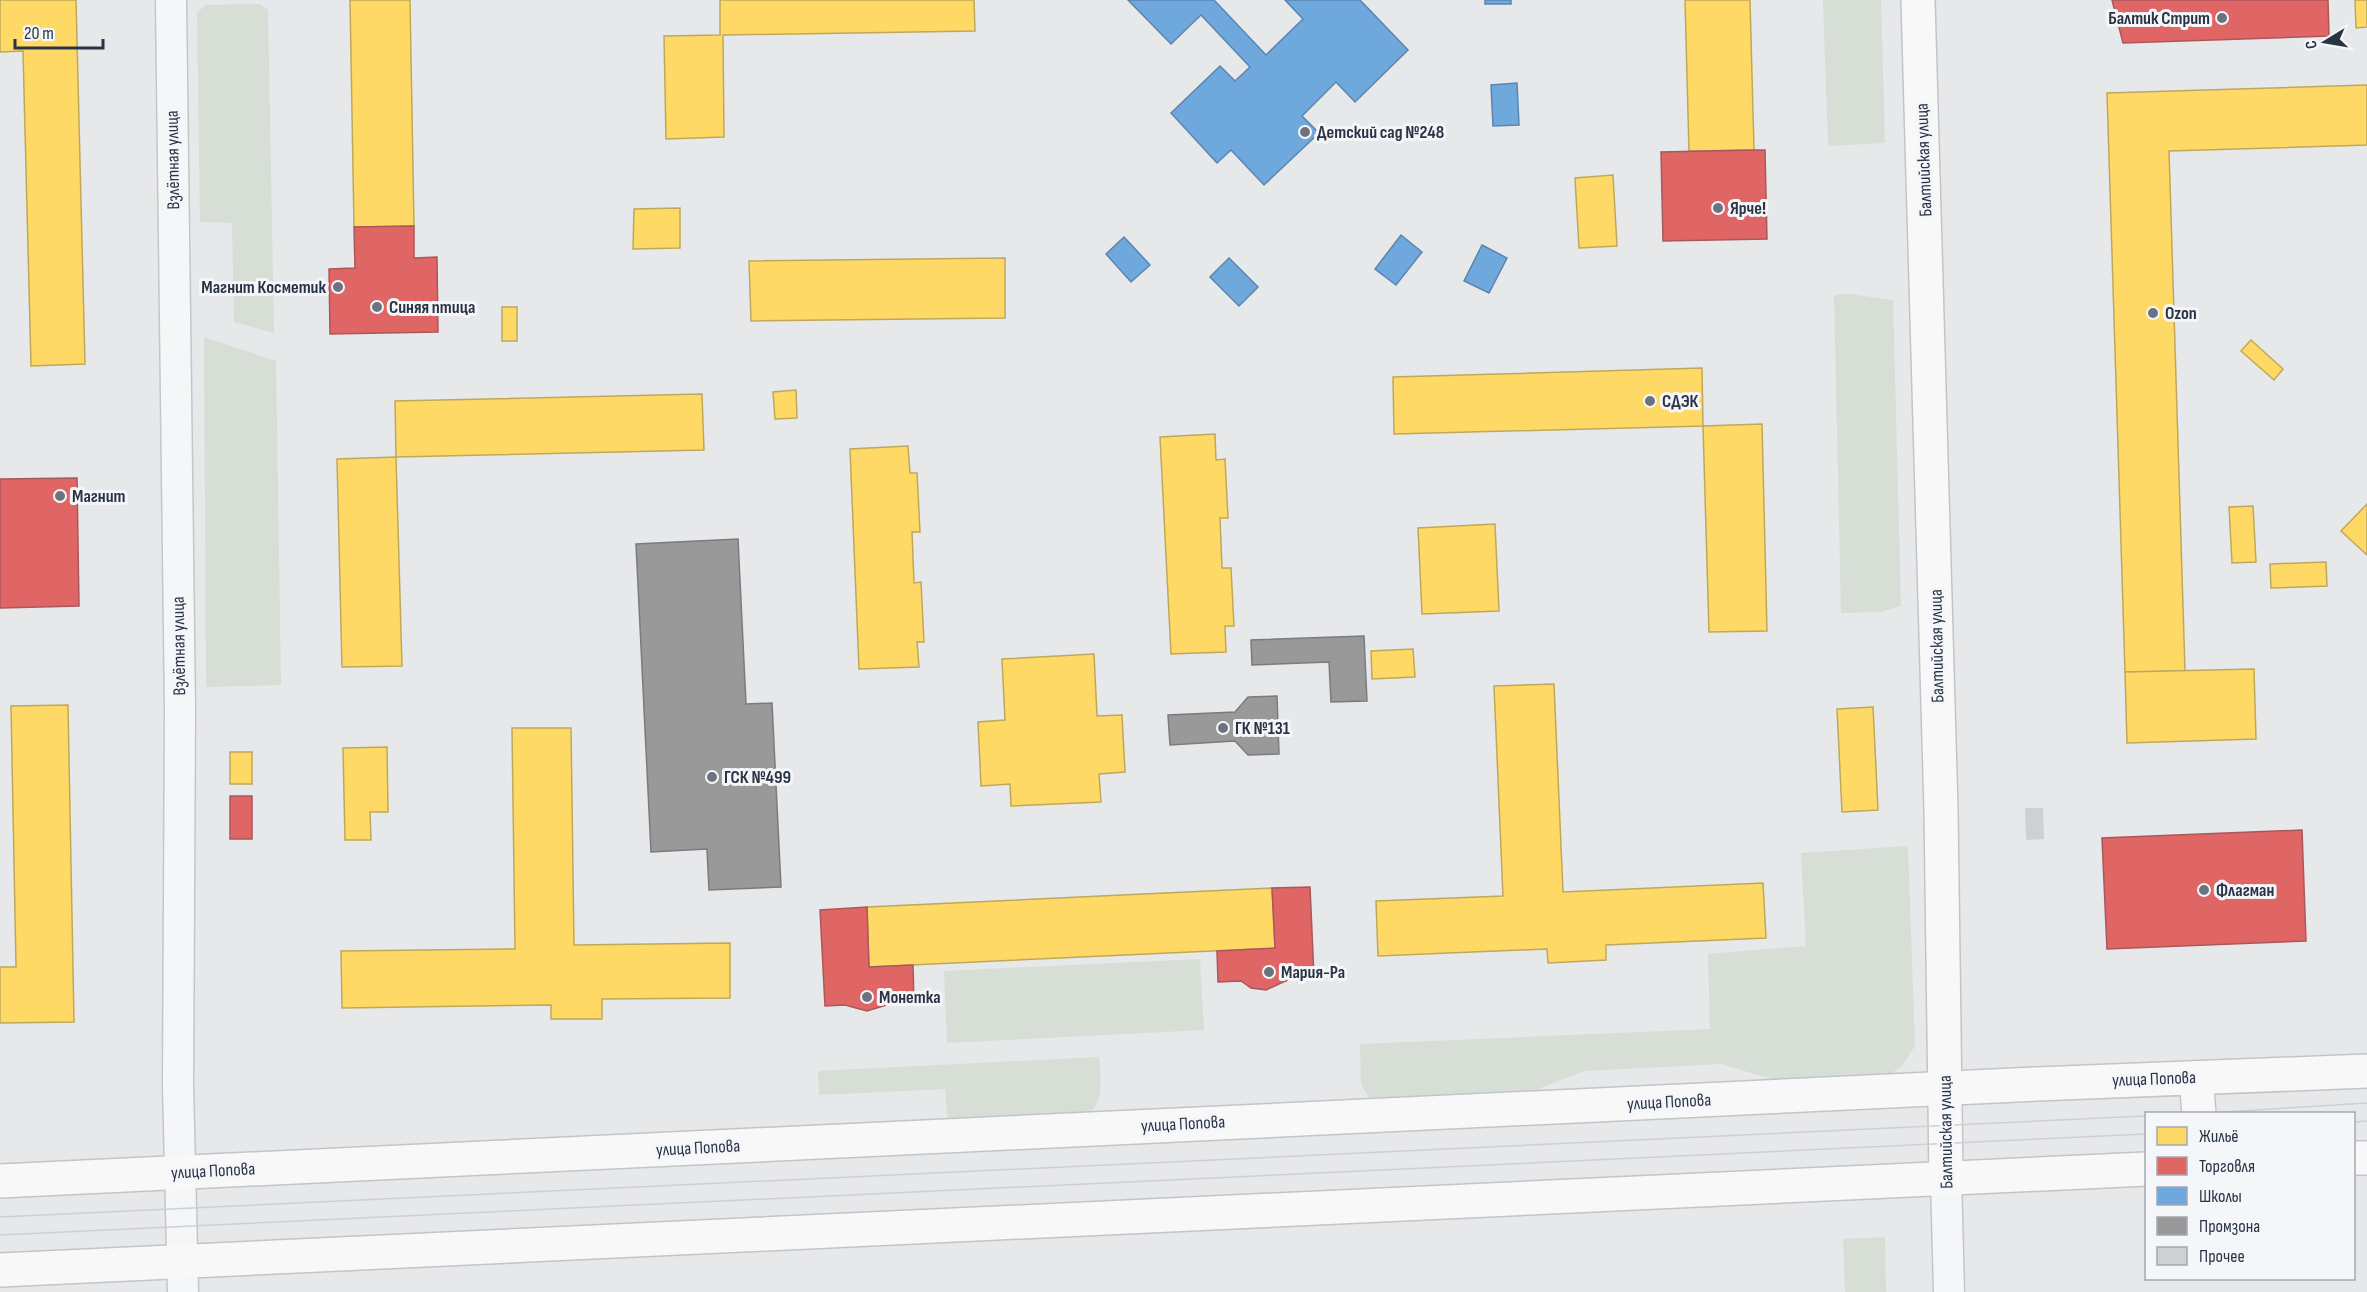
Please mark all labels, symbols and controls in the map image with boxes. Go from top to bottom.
place label: Балтик Стрит [2108,8,2210,29]
marker: Балтик Стрит [2215,11,2229,25]
scale bar [15,12,104,50]
north arrow [2295,12,2355,72]
text: 20 m [24,23,54,44]
text: С [2302,39,2322,50]
street label: Балтийская улица [1912,103,1936,217]
street label: Взлётная улица [162,110,184,210]
place label: Детский сад №248 [1317,122,1444,143]
marker: Детский сад №248 [1298,125,1312,139]
place label: Ярче! [1730,198,1766,219]
marker: Ярче! [1711,201,1725,215]
place label: Магнит Косметик [201,277,326,298]
marker: Магнит Косметик [331,280,345,294]
place label: Синяя птица [389,297,475,318]
marker: Синяя птица [370,300,384,314]
place label: Ozon [2165,303,2197,324]
marker: Ozon [2146,306,2160,320]
place label: СДЭК [1662,391,1699,412]
marker: СДЭК [1643,394,1657,408]
place label: Магнит [72,486,126,507]
marker: Магнит [53,489,67,503]
street label: Балтийская улица [1926,589,1948,703]
street label: Взлётная улица [168,596,190,696]
place label: ГК №131 [1235,718,1290,739]
marker: ГК №131 [1216,721,1230,735]
place label: ГСК №499 [724,767,791,788]
marker: ГСК №499 [705,770,719,784]
place label: Флагман [2216,880,2274,901]
marker: Флагман [2197,883,2211,897]
place label: Мария-Ра [1281,962,1345,983]
marker: Мария-Ра [1262,965,1276,979]
place label: Монетка [879,987,941,1008]
marker: Монетка [860,990,874,1004]
street label: улица Попова [2112,1067,2196,1091]
street label: Балтийская улица [1935,1075,1957,1189]
street label: улица Попова [1626,1089,1712,1115]
street label: улица Попова [1140,1111,1226,1137]
legend [2145,1112,2355,1280]
text: Жильё [2199,1126,2239,1147]
street label: улица Попова [655,1135,741,1161]
text: Торговля [2199,1156,2255,1177]
street label: улица Попова [170,1158,256,1184]
text: Школы [2199,1186,2242,1207]
text: Промзона [2199,1216,2260,1237]
text: Прочее [2199,1246,2245,1267]

